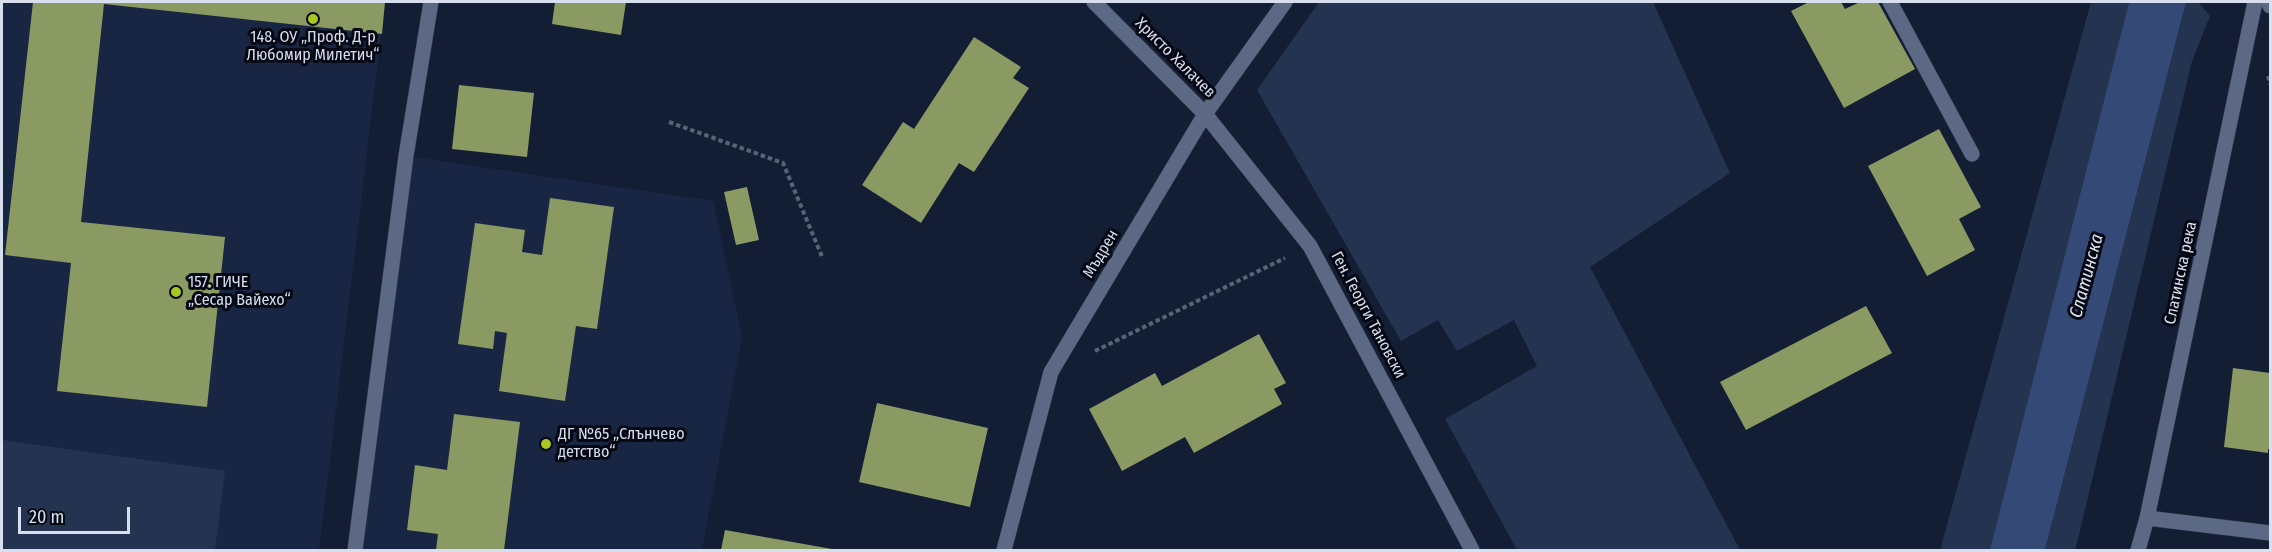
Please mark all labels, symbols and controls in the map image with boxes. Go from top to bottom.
marker: 148. ОУ „Проф. Д-р Любомир Милетич“ [306,12,320,26]
street label: Христо Халачев [1131,14,1219,102]
place label: 148. ОУ „Проф. Д-р Любомир Милетич“ [247,28,379,66]
street label: Слатинска река [2161,220,2201,326]
street label: Мъдрен [1079,226,1123,282]
water label: Слатинска [2065,232,2109,320]
street label: Ген. Георги Тановски [1326,248,1410,382]
place label: 157. ГИЧЕ „Сесар Вайехо“ [188,273,291,311]
marker: 157. ГИЧЕ „Сесар Вайехо“ [169,285,183,299]
place label: ДГ №65 „Слънчево детство“ [558,425,685,463]
marker: ДГ №65 „Слънчево детство“ [539,437,553,451]
scale bar [21,495,134,533]
text: 20 m [29,506,64,528]

